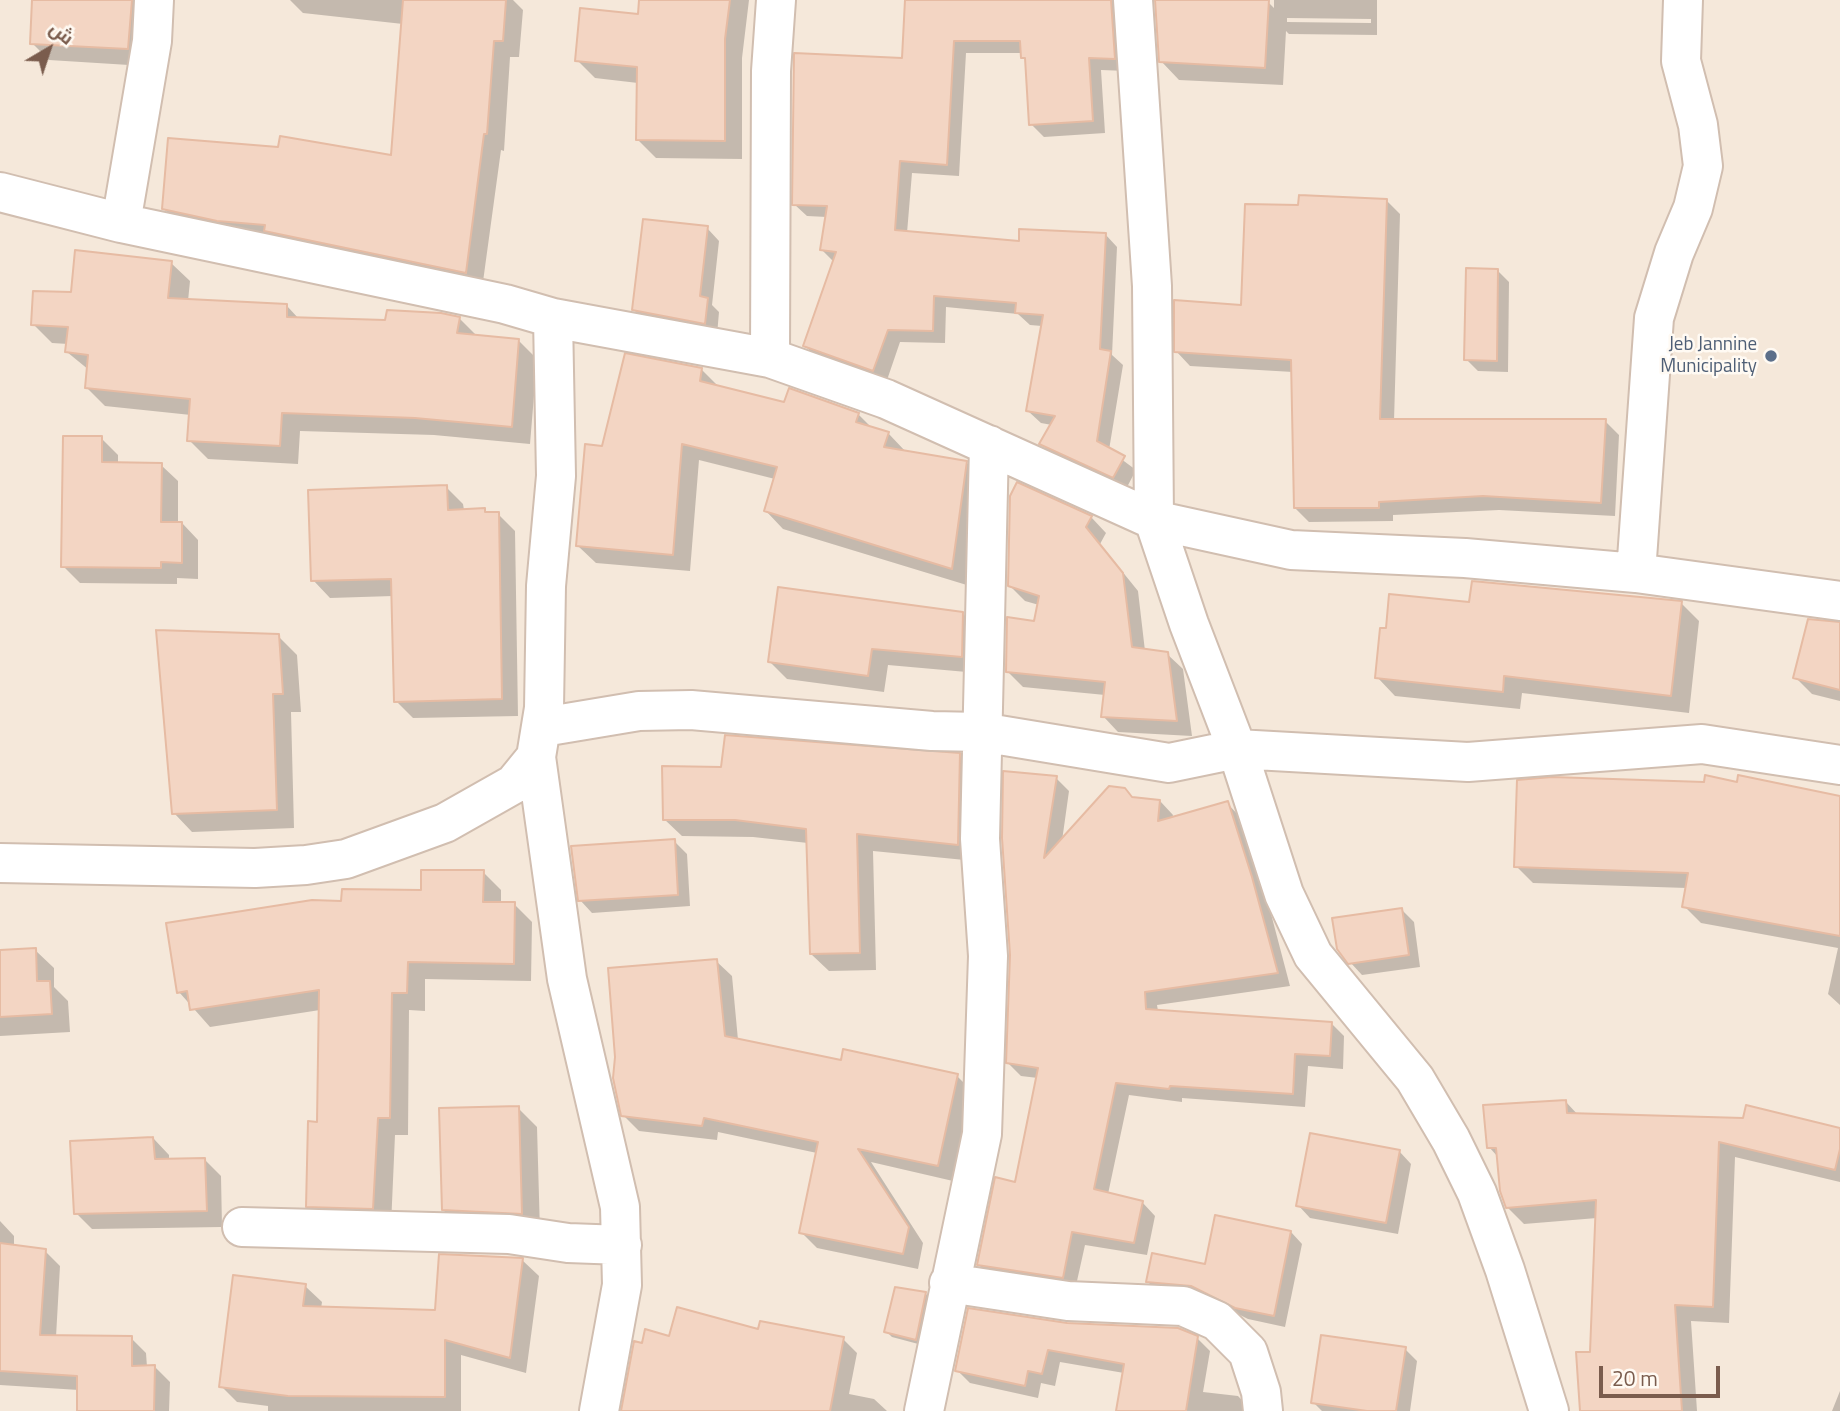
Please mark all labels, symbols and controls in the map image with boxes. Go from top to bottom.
text: ش [44,13,81,51]
north arrow [14,14,84,84]
place label: Jeb Jannine Municipality [1660,334,1757,378]
marker: Jeb Jannine Municipality [1763,348,1779,364]
scale bar [1602,1352,1723,1396]
text: 20 m [1612,1362,1658,1394]

